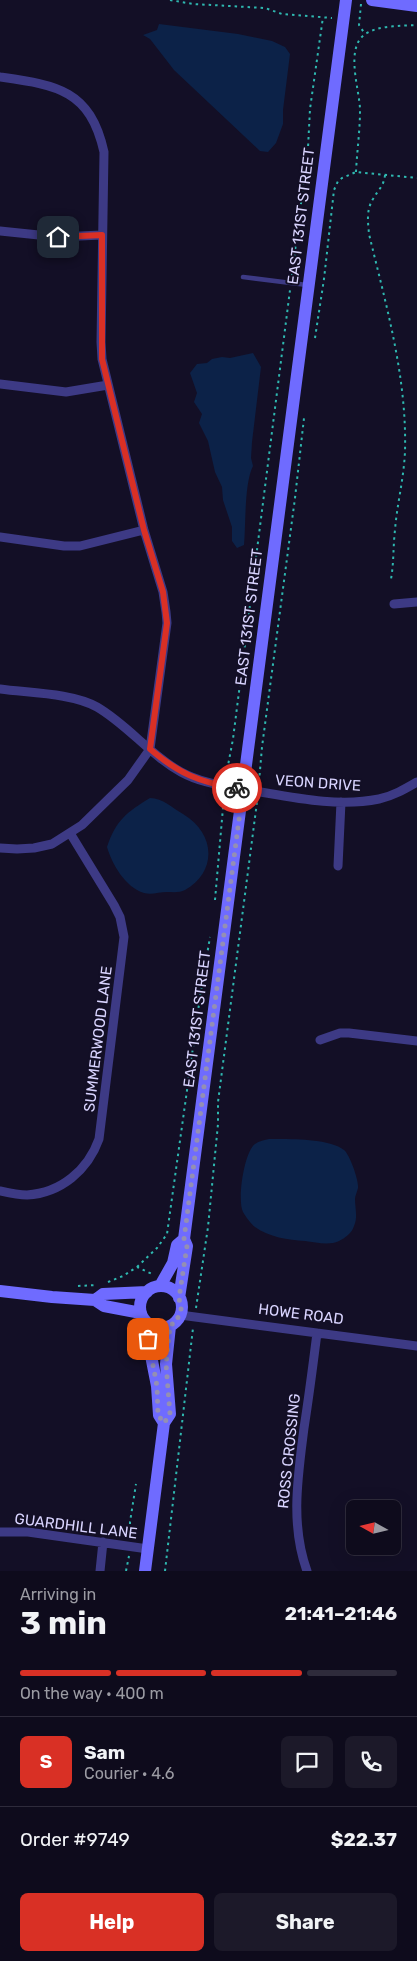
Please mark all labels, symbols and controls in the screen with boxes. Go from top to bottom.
street label: EAST 131ST STREET [284,146,318,285]
pin [37,216,79,258]
icon: home [44,223,72,251]
street label: EAST 131ST STREET [232,547,266,686]
courier [212,763,262,813]
street label: VEON DRIVE [274,771,362,795]
icon: bike [223,774,251,802]
street label: EAST 131ST STREET [180,949,214,1088]
street label: SUMMERWOOD LANE [80,965,116,1113]
street label: HOWE ROAD [257,1300,345,1328]
pin [127,1318,169,1360]
icon: bag [134,1325,162,1353]
street label: ROSS CROSSING [274,1393,304,1509]
north arrow [346,1500,401,1555]
map controls [346,1500,401,1555]
street label: GUARDHILL LANE [13,1510,139,1542]
text: Arriving in [20,1585,96,1604]
text: 21:41–21:46 [285,1602,397,1625]
text: 3 min [20,1604,107,1642]
text: On the way · 400 m [20,1684,164,1703]
button: chat [281,1736,333,1788]
button: phone [345,1736,397,1788]
text: Sam [84,1741,125,1764]
text: S [40,1750,52,1773]
text: Courier · 4.6 [84,1764,174,1783]
text: Order #9749 [20,1828,130,1851]
text: $22.37 [331,1828,397,1851]
button: Help [20,1893,204,1951]
button: Share [214,1893,397,1951]

